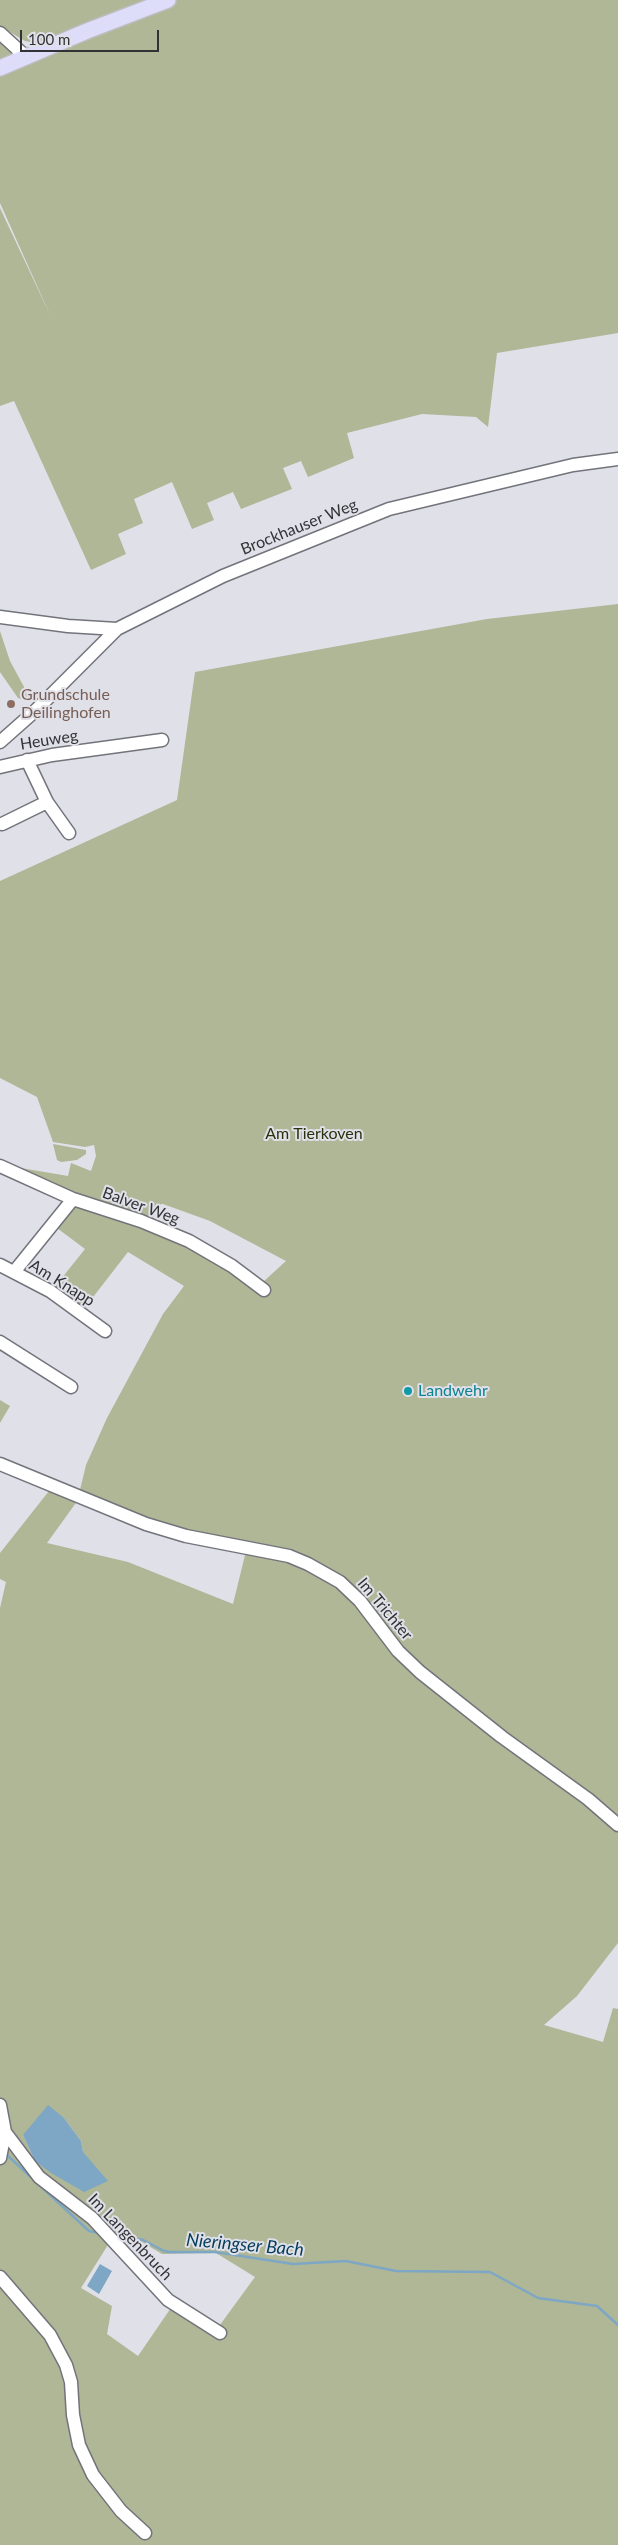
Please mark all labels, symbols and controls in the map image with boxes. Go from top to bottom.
scale bar [22,20,161,52]
text: 100 m [28,30,70,48]
street label: Brockhauser Weg [238,495,360,559]
place label: Grundschule Deilinghofen [21,685,111,723]
marker: Grundschule Deilinghofen [5,698,17,710]
street label: Heuweg [19,726,79,754]
park label: Am Tierkoven [265,1124,363,1144]
street label: Balver Weg [100,1183,182,1229]
street label: Am Knapp [26,1255,98,1311]
place label: Landwehr [418,1381,488,1401]
marker: Landwehr [402,1385,414,1397]
street label: Im Trichter [353,1574,417,1644]
street label: Im Langenbruch [84,2190,176,2284]
water label: Nieringser Bach [185,2229,305,2261]

